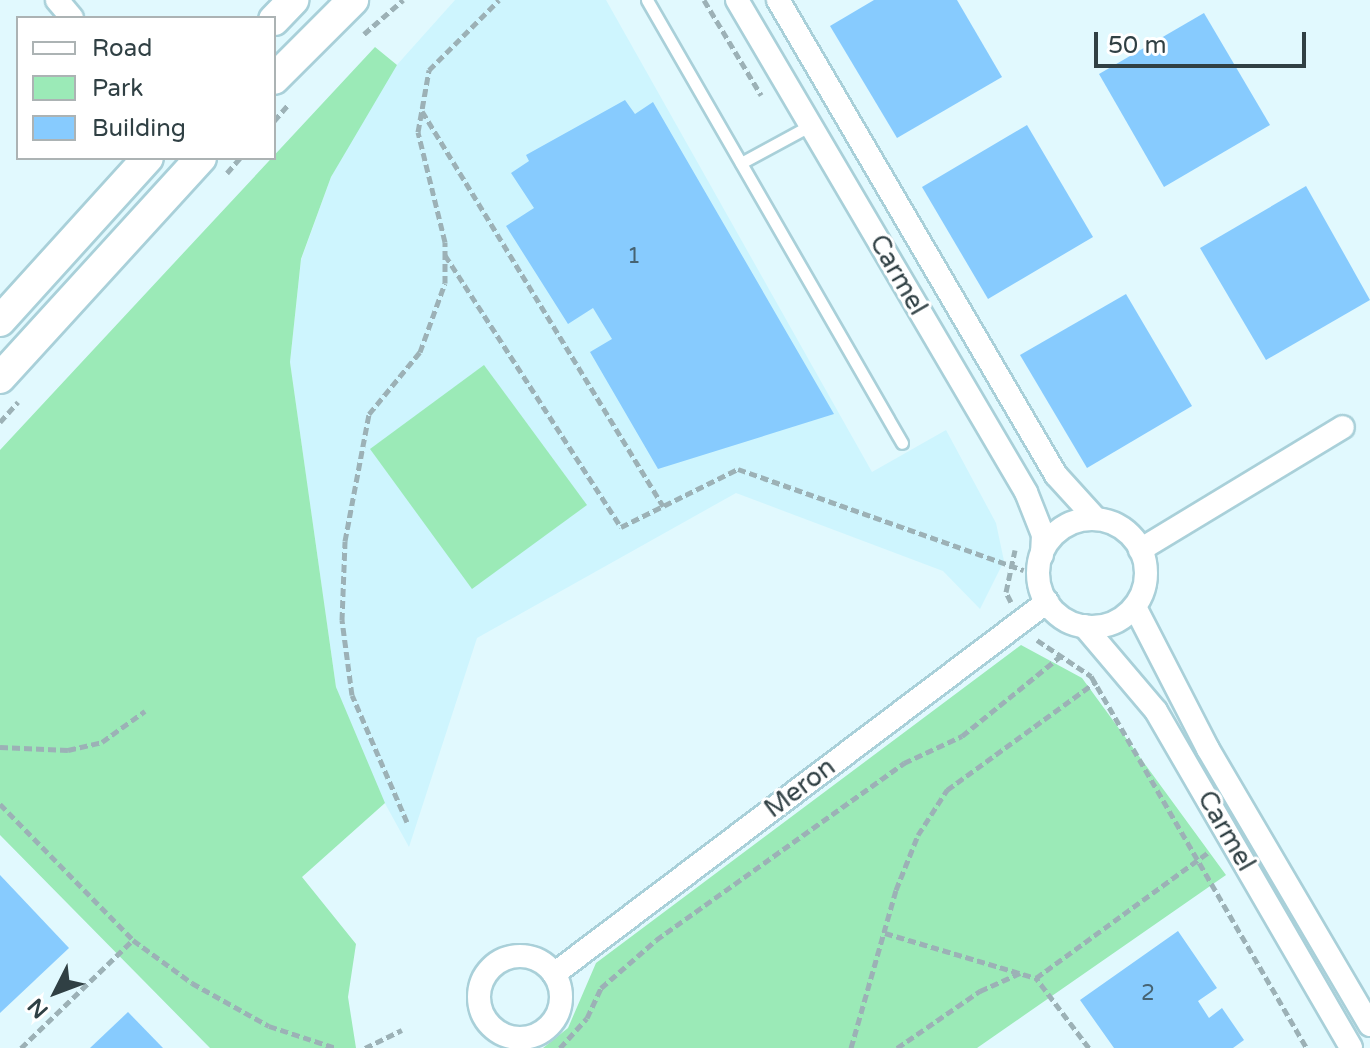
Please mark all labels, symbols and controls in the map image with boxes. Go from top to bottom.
legend [16,16,276,160]
scale bar [1098,16,1310,66]
text: 50 m [1108,31,1166,60]
text: Road [92,34,152,63]
text: Park [92,74,143,103]
text: Building [92,114,186,143]
street label: Carmel [863,229,933,321]
house number: 1 [627,244,641,270]
street label: Meron [758,751,842,825]
street label: Carmel [1191,785,1261,877]
north arrow [16,952,96,1032]
house number: 2 [1141,981,1155,1007]
text: N [23,993,54,1023]

